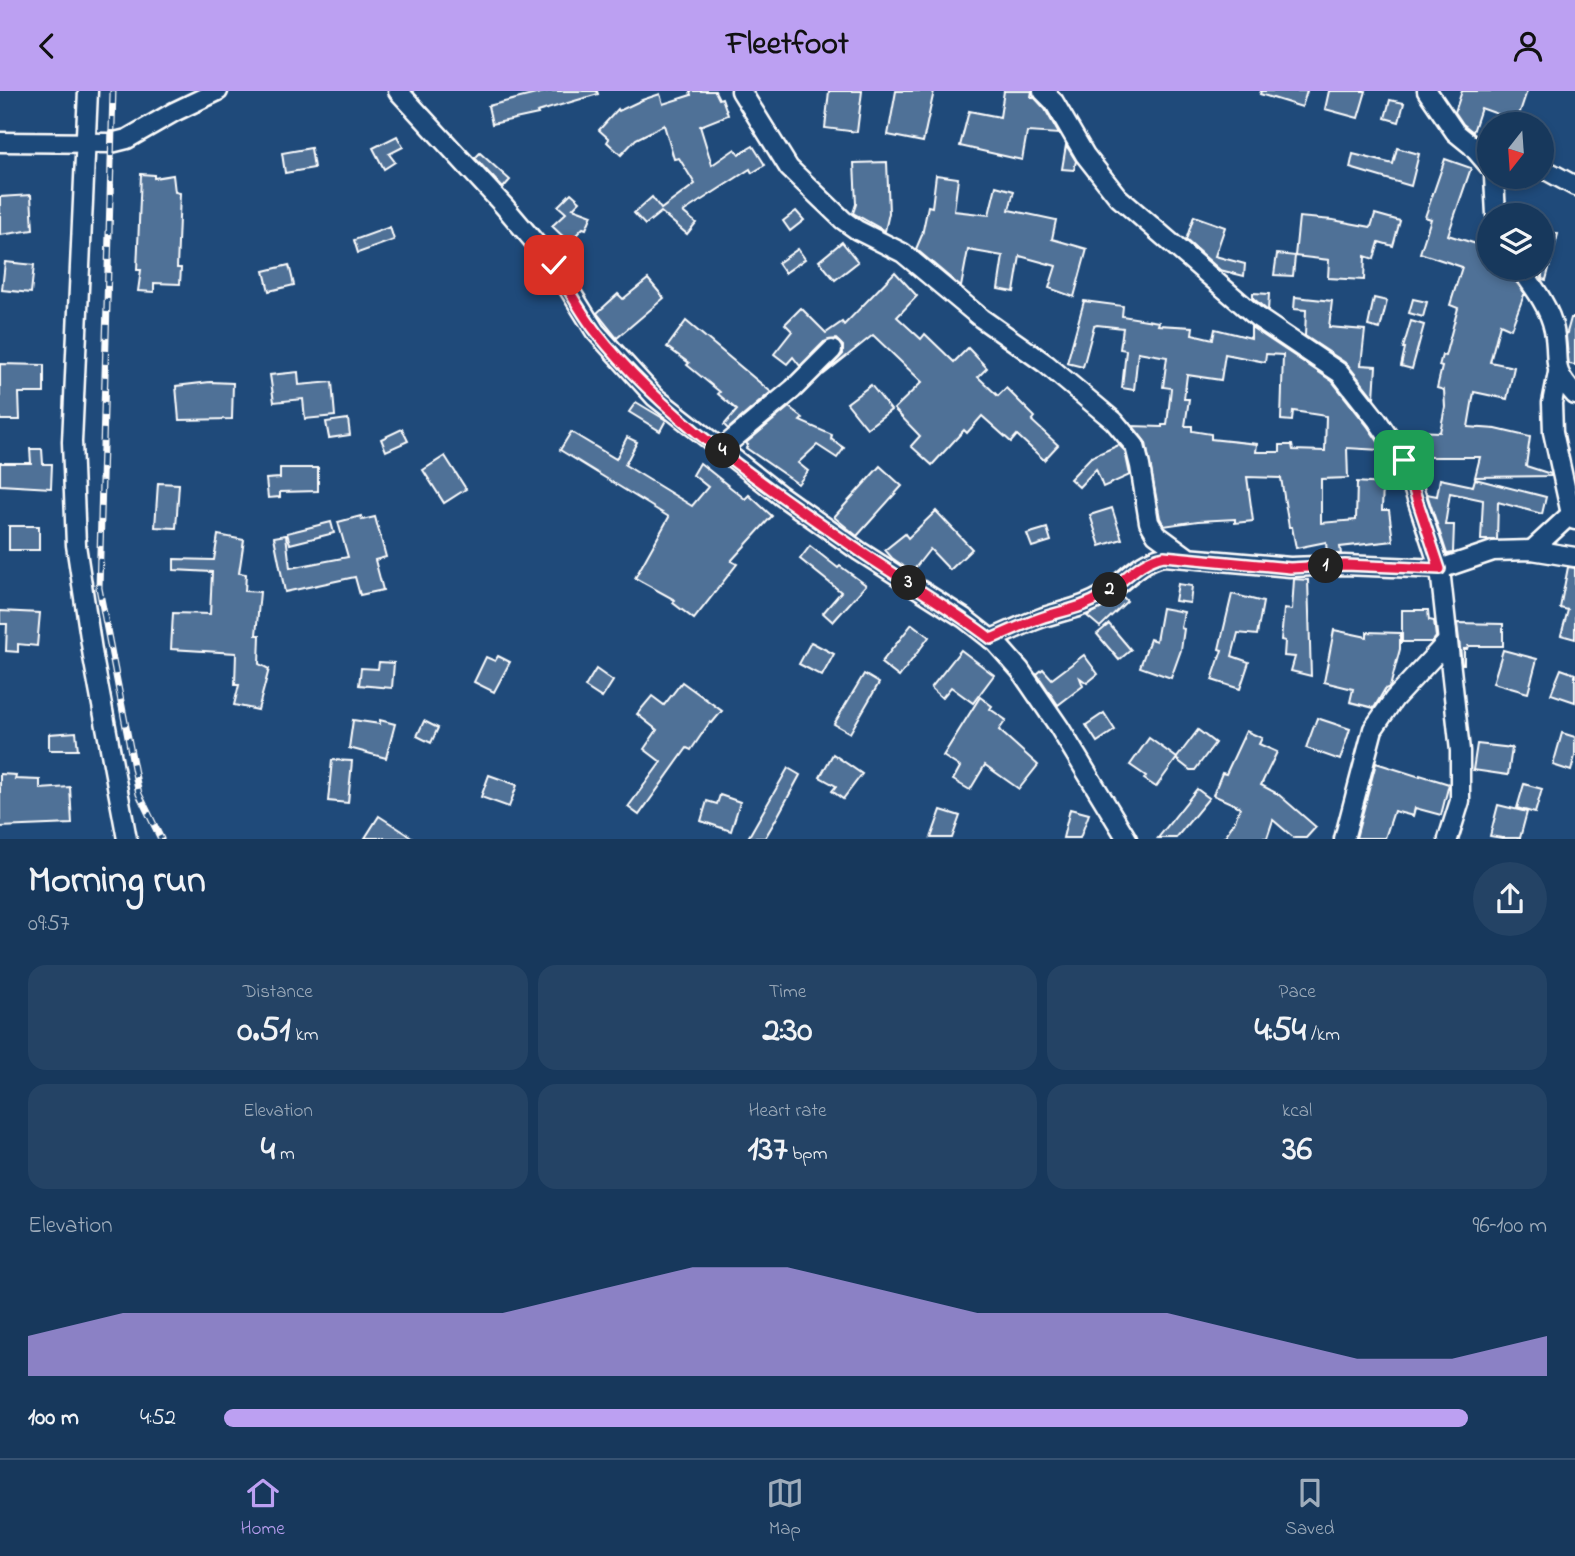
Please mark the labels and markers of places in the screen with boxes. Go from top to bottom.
pin [524,235,584,295]
pin [1374,430,1434,490]
pin: 4 [706,433,740,469]
pin: 1 [1308,549,1344,583]
pin: 3 [892,566,926,601]
pin: 2 [1092,573,1128,607]

